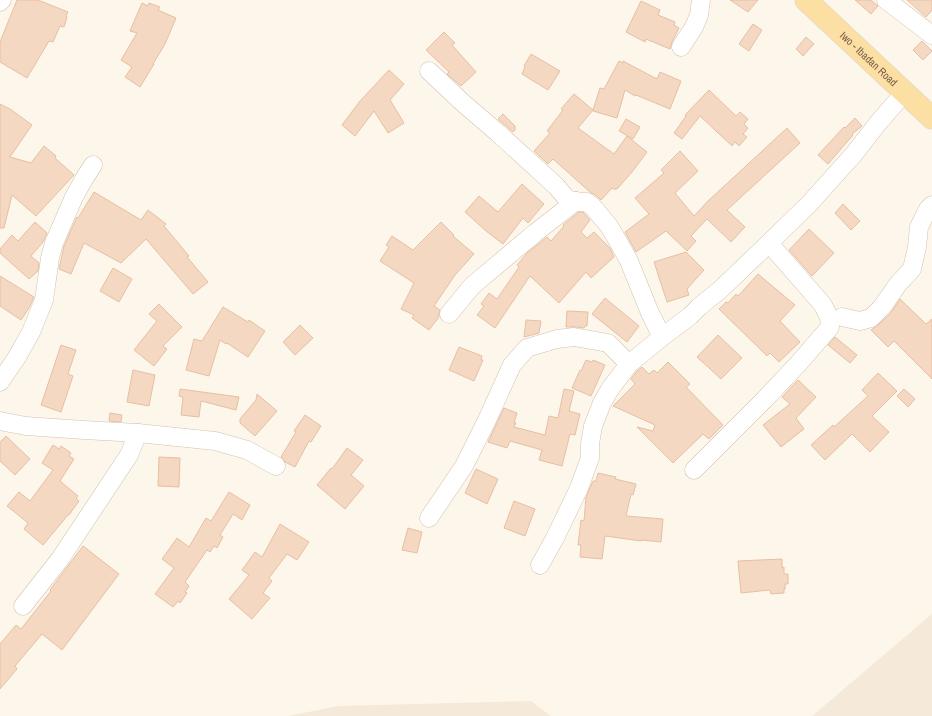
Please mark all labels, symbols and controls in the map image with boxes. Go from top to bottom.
street label: Iwo - Ibadan Road [837,28,901,89]

